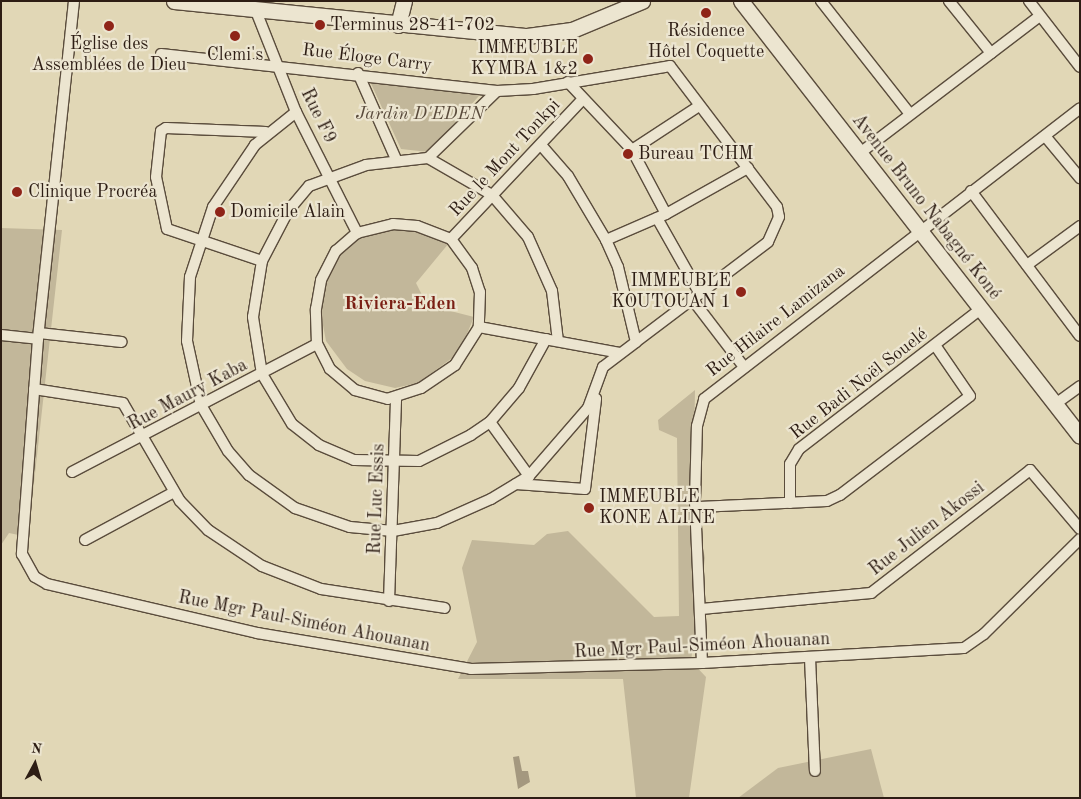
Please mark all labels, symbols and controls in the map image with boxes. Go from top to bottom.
marker: Résidence Hôtel Coquette [700,7,712,19]
place label: Terminus 28-41-702 [330,14,495,36]
marker: Terminus 28-41-702 [314,19,326,31]
marker: Église des Assemblées de Dieu [103,20,115,32]
place label: Résidence Hôtel Coquette [648,21,764,64]
marker: Clemi's [229,30,241,42]
place label: Église des Assemblées de Dieu [32,34,186,76]
place label: IMMEUBLE KYMBA 1&2 [471,38,578,80]
street label: Rue Éloge Carry [301,39,433,77]
place label: Clemi's [207,44,263,66]
marker: IMMEUBLE KYMBA 1&2 [582,53,594,65]
street label: Rue F9 [295,85,341,147]
street label: Rue le Mont Tonkpi [445,95,565,221]
park label: Jardin D'EDEN [356,103,484,125]
street label: Avenue Bruno Nabagné Koné [847,110,1005,304]
place label: Bureau TCHM [638,143,753,165]
marker: Bureau TCHM [622,148,634,160]
place label: Clinique Procréa [28,181,157,203]
marker: Clinique Procréa [10,185,24,199]
place label: Domicile Alain [230,201,345,223]
marker: Domicile Alain [214,206,226,218]
street label: Rue Hilaire Lamizana [702,260,850,382]
place label: IMMEUBLE KOUTOUAN 1 [612,271,731,314]
marker: IMMEUBLE KOUTOUAN 1 [735,286,747,298]
district label: Riviera-Eden [344,294,456,316]
street label: Rue Badi Noël Souelé [786,324,932,444]
street label: Rue Maury Kaba [125,354,251,436]
street label: Rue Luc Essis [364,443,390,555]
street label: Rue Julien Akossi [865,477,989,581]
place label: IMMEUBLE KONE ALINE [599,487,715,530]
marker: IMMEUBLE KONE ALINE [583,502,595,514]
street label: Rue Mgr Paul-Siméon Ahouanan [176,587,432,657]
street label: Rue Mgr Paul-Siméon Ahouanan [574,629,830,663]
north arrow [10,739,60,789]
text: N [31,742,43,757]

